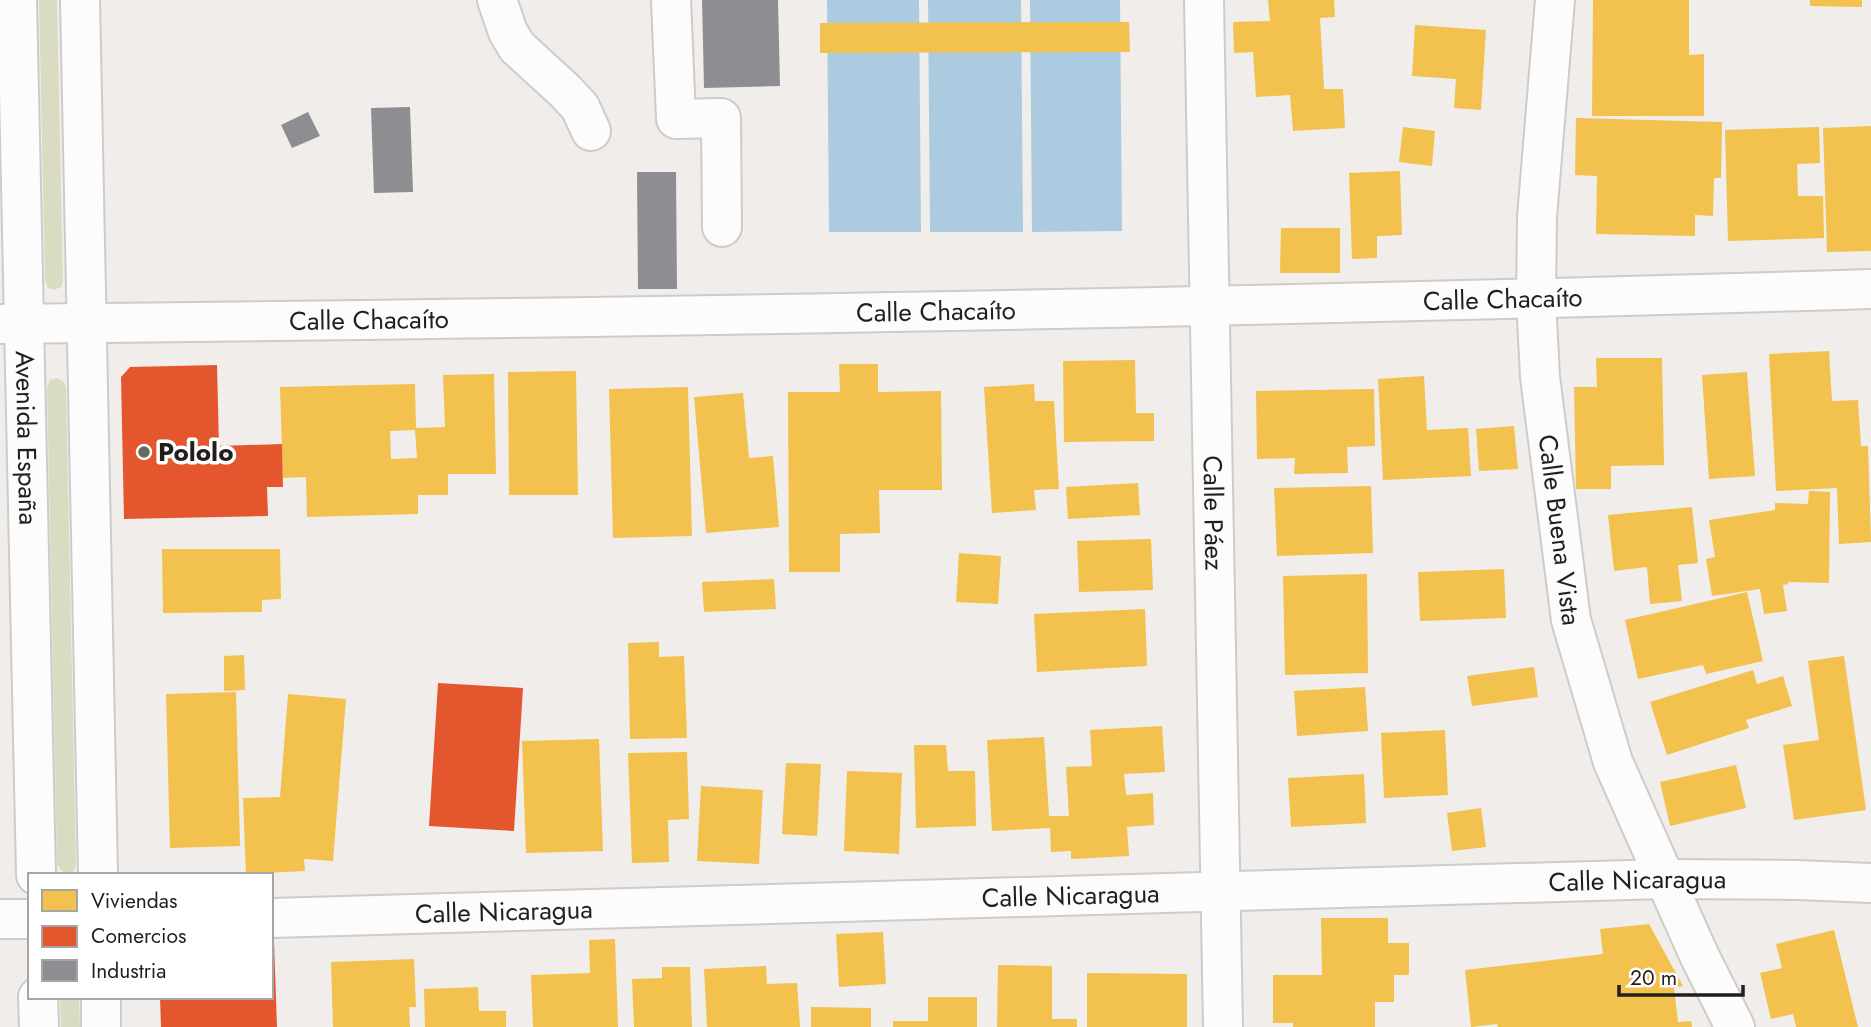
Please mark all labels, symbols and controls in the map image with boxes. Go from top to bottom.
street label: Calle Chacaíto [1423,278,1583,320]
street label: Calle Chacaíto [856,291,1016,332]
street label: Calle Chacaíto [289,300,449,340]
street label: Avenida España [6,350,47,525]
street label: Calle Buena Vista [1528,432,1591,628]
place label: Pololo [158,433,233,471]
marker: Pololo [136,444,152,460]
street label: Calle Páez [1193,455,1234,571]
street label: Calle Nicaragua [1548,860,1727,901]
legend [28,873,273,999]
street label: Calle Nicaragua [981,874,1160,917]
text: Viviendas [91,886,177,916]
street label: Calle Nicaragua [415,890,593,933]
text: Comercios [91,921,186,951]
scale bar [1619,954,1743,998]
text: Industria [91,956,166,986]
text: 20 m [1630,963,1677,993]

